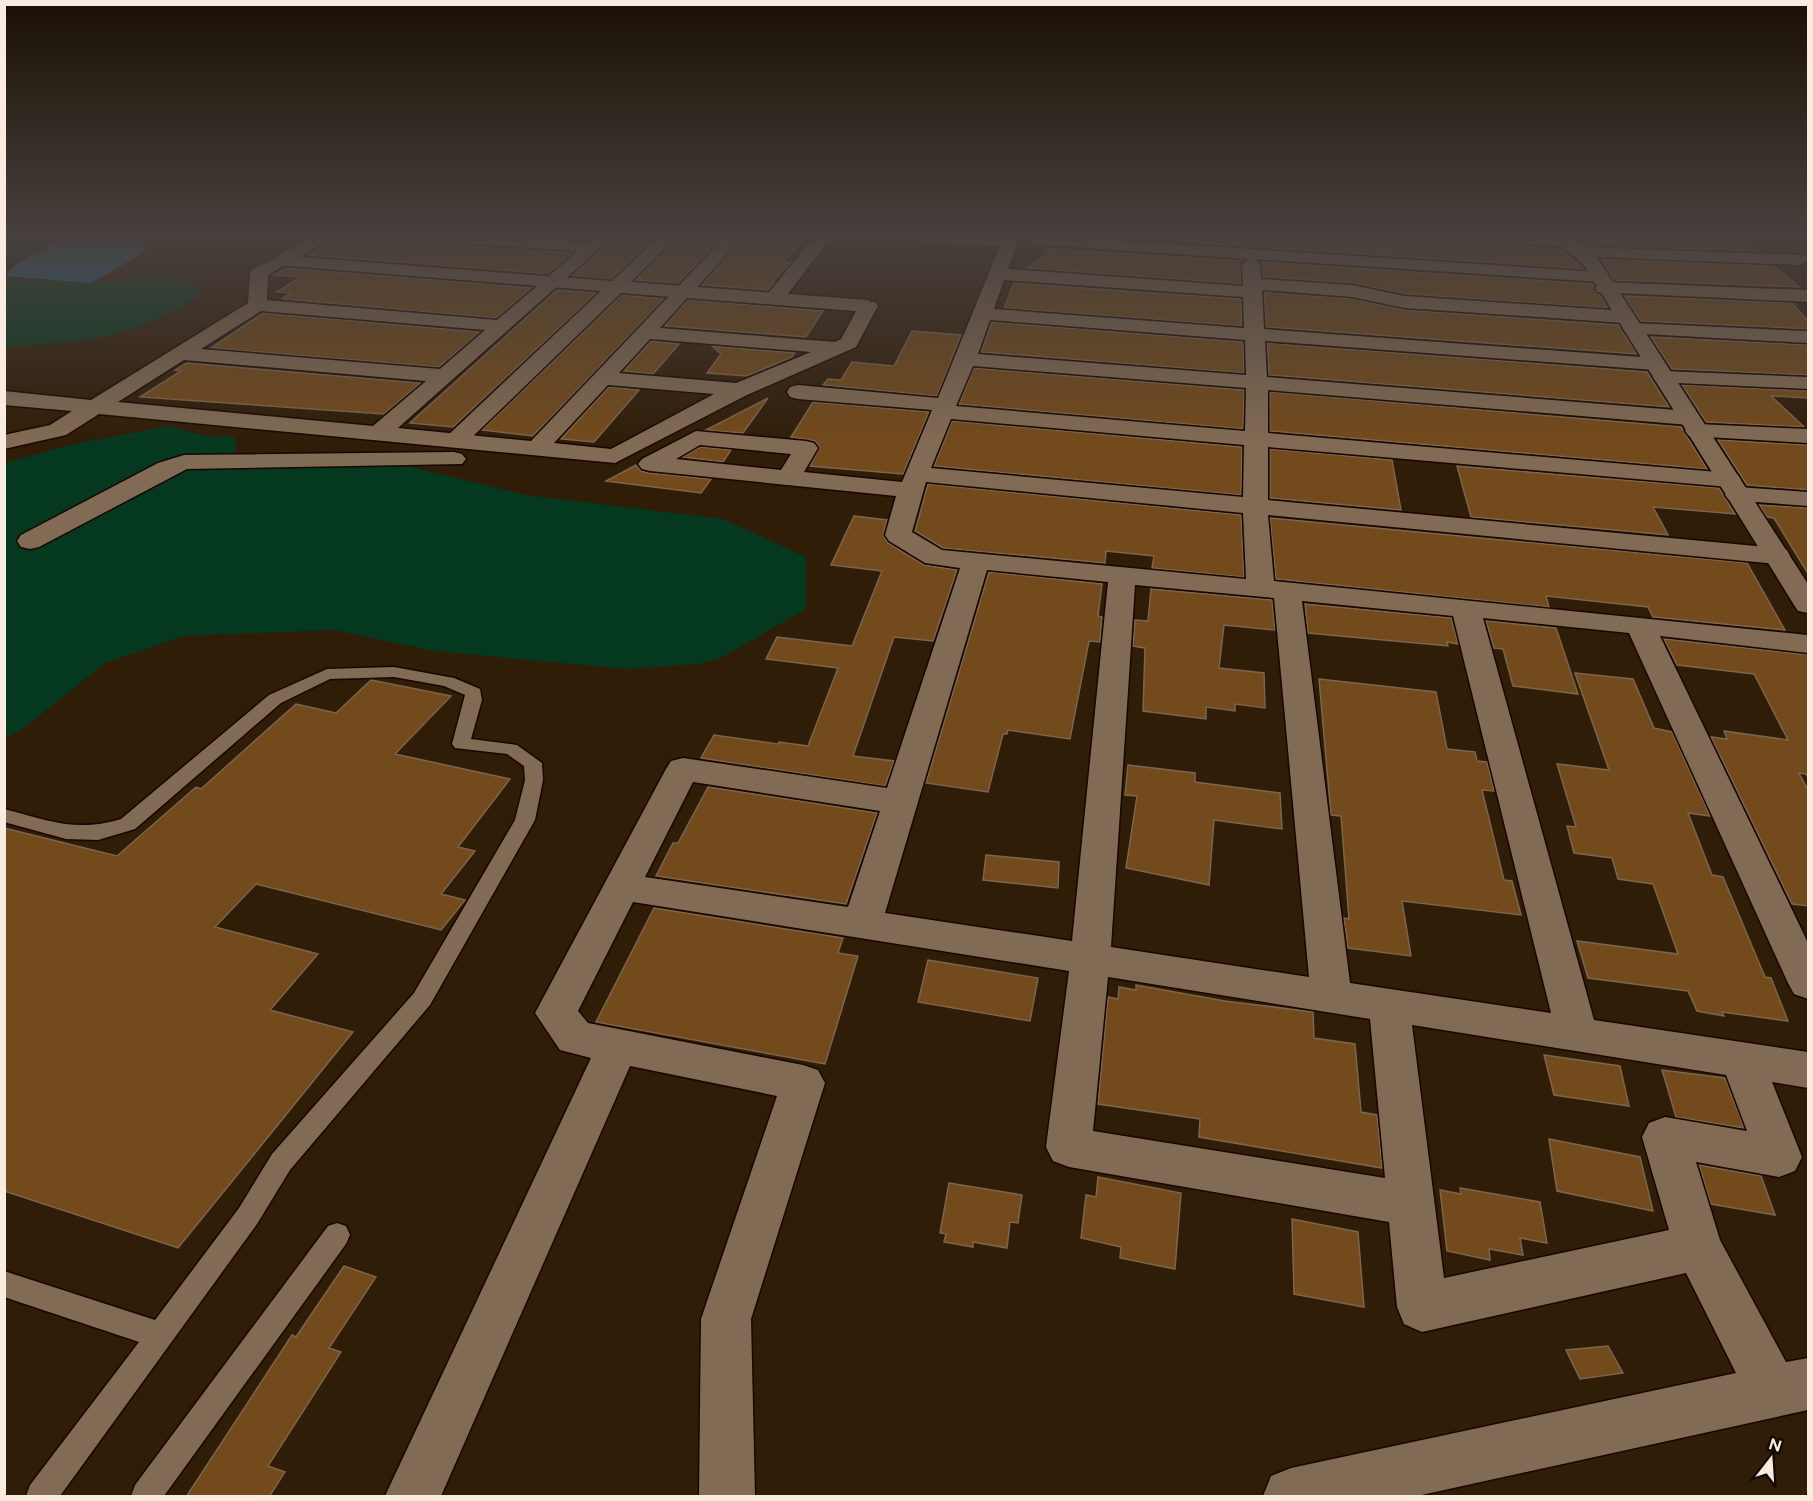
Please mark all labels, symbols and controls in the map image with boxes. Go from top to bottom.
north arrow [1741,1429,1801,1489]
text: N [1767,1434,1784,1456]

